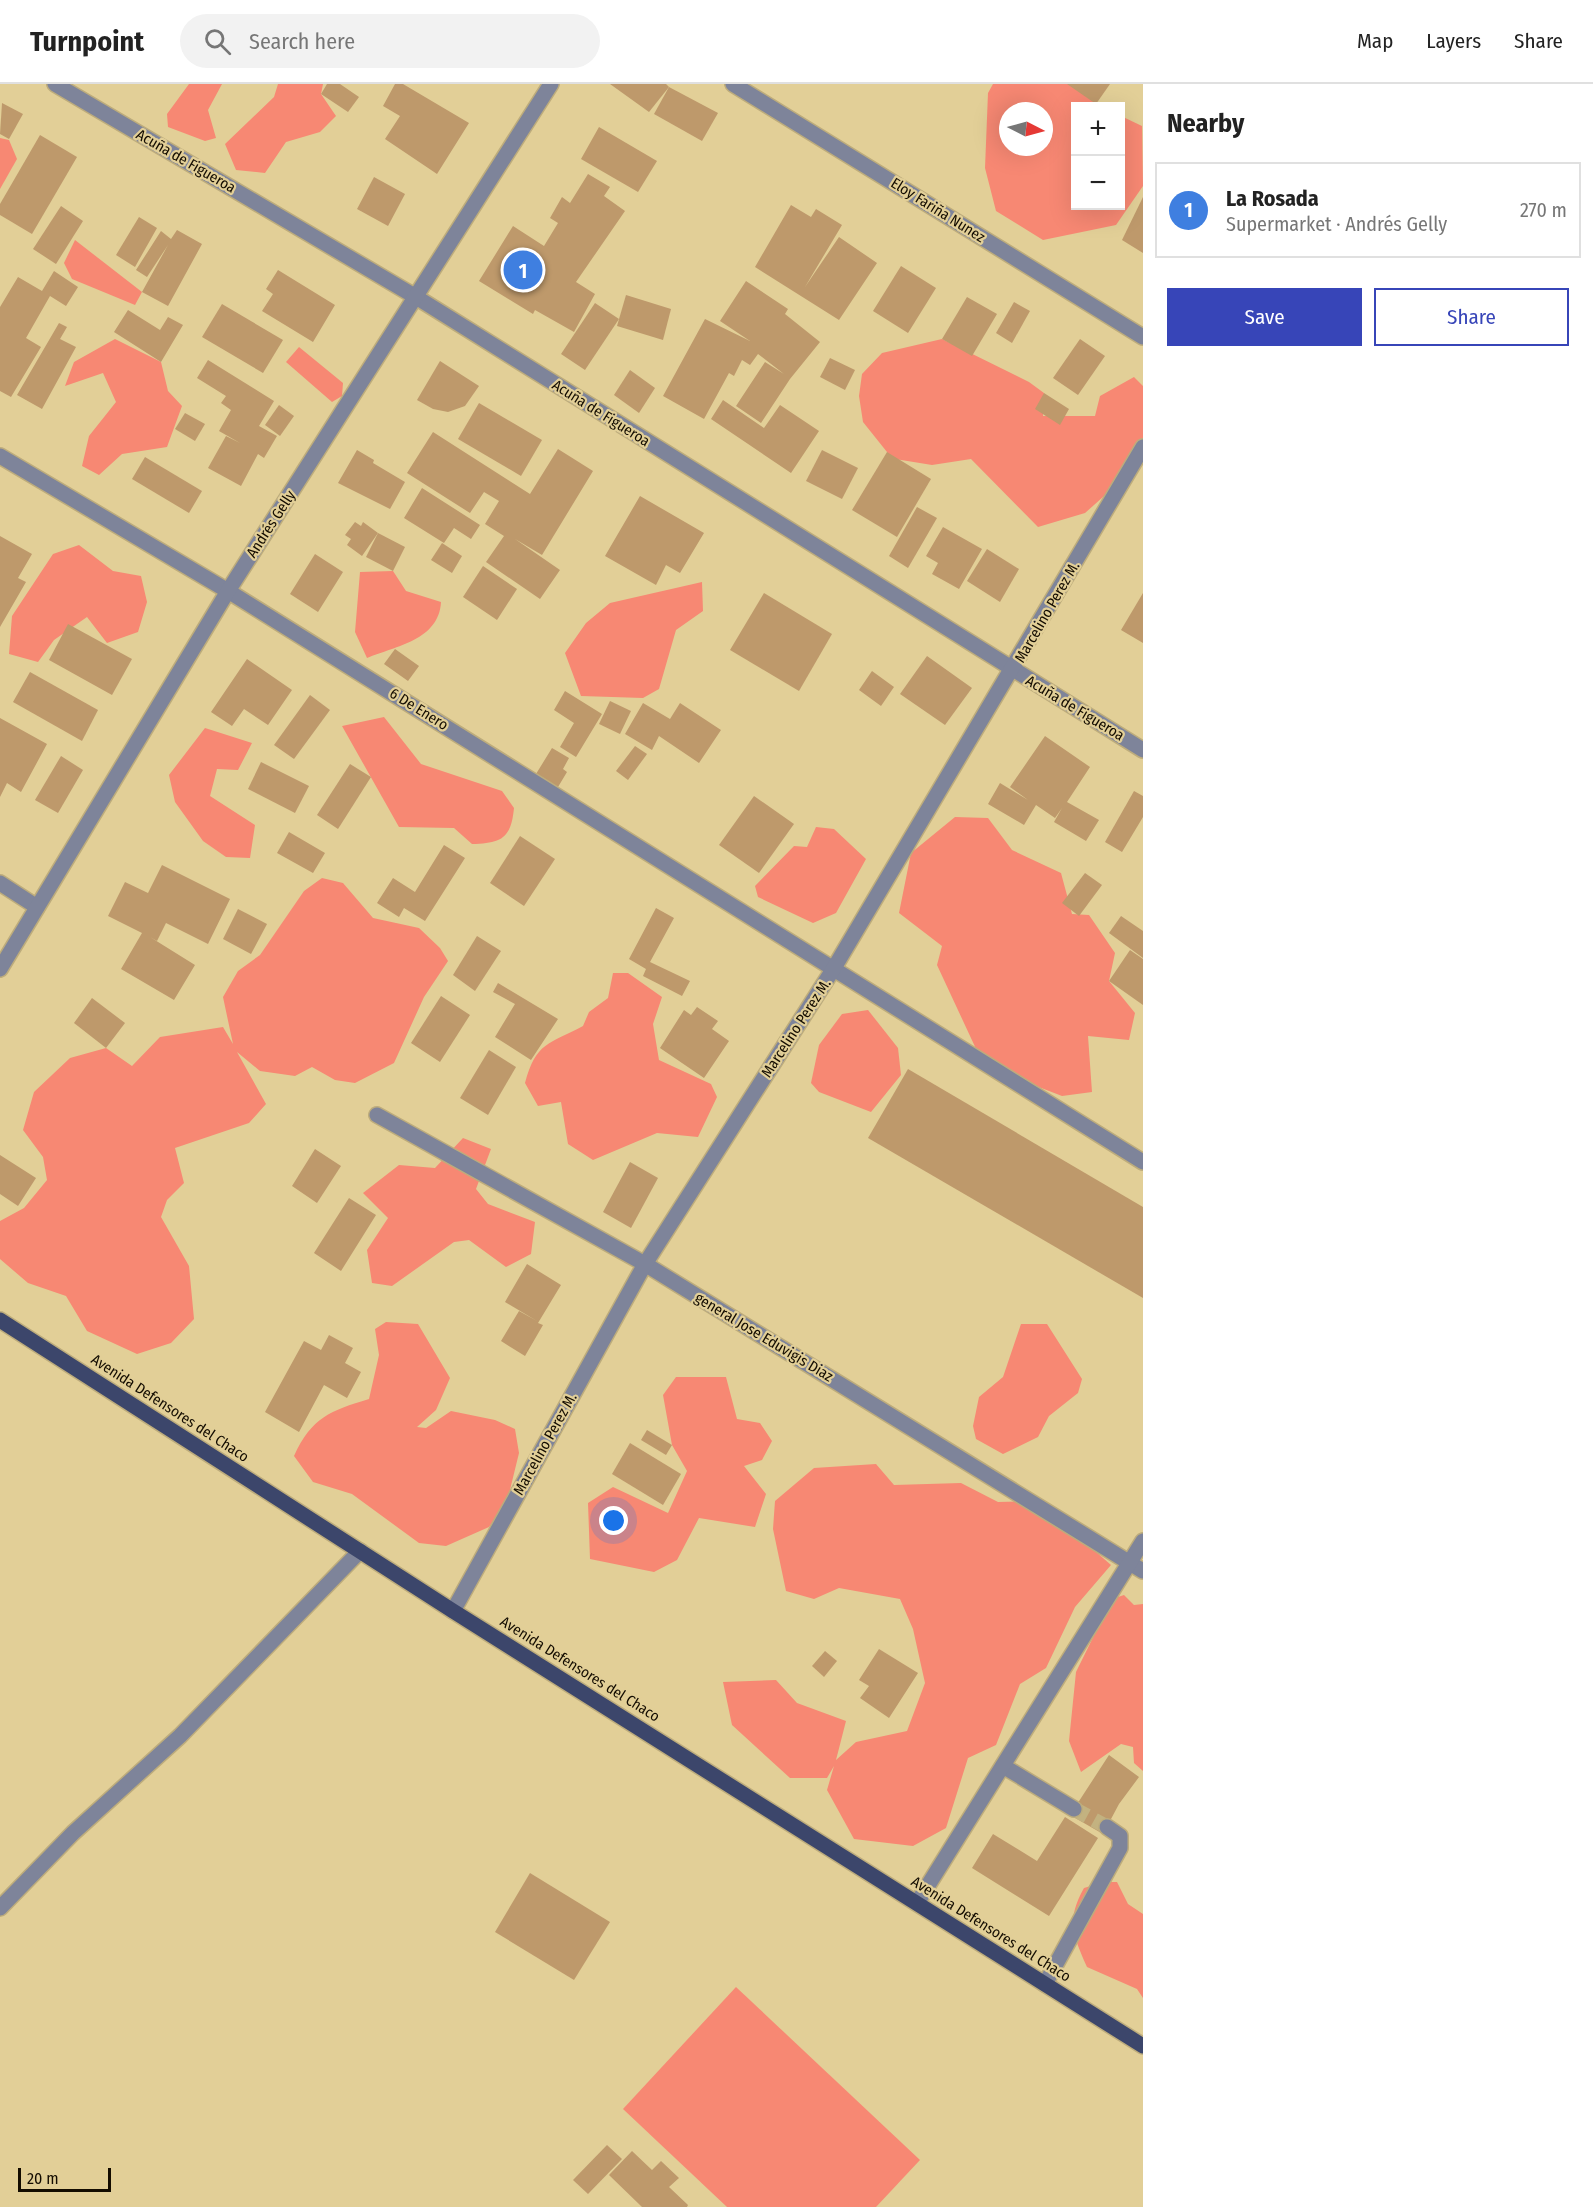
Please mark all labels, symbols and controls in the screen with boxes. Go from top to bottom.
search box [180,14,600,68]
text: Turnpoint [30,25,144,58]
icon: search [201,25,234,58]
text: Search here [249,28,355,55]
text: Map [1357,28,1393,54]
text: Layers [1426,28,1481,54]
text: Share [1514,28,1563,54]
north arrow [999,102,1053,156]
map controls [1071,102,1125,210]
button: + [1071,102,1125,156]
text: Nearby [1167,108,1244,139]
street label: Acuña de Figueroa [133,125,239,197]
button: − [1071,156,1125,210]
street label: Eloy Fariña Nunez [888,174,989,246]
text: La Rosada [1226,185,1319,212]
text: 1 [1184,198,1193,222]
text: 270 m [1520,198,1567,222]
text: Supermarket · Andrés Gelly [1226,212,1447,236]
pin: 1 [504,248,542,292]
button: Save [1167,288,1362,346]
button: Share [1374,288,1569,346]
street label: Acuña de Figueroa [549,376,653,450]
street label: Andrés Gelly [243,487,300,561]
street label: Marcelino Perez M. [1011,558,1083,666]
street label: Acuña de Figueroa [1022,672,1128,744]
street label: 6 De Enero [386,684,452,734]
street label: Marcelino Perez M. [758,975,834,1081]
street label: general Jose Eduvigis Diaz [692,1289,836,1385]
street label: Avenida Defensores del Chaco [88,1350,252,1466]
street label: Marcelino Perez M. [510,1390,580,1498]
your location [599,1506,628,1535]
street label: Avenida Defensores del Chaco [497,1612,663,1726]
street label: Avenida Defensores del Chaco [908,1872,1074,1986]
scale bar [18,2165,111,2192]
text: 20 m [27,2169,58,2188]

